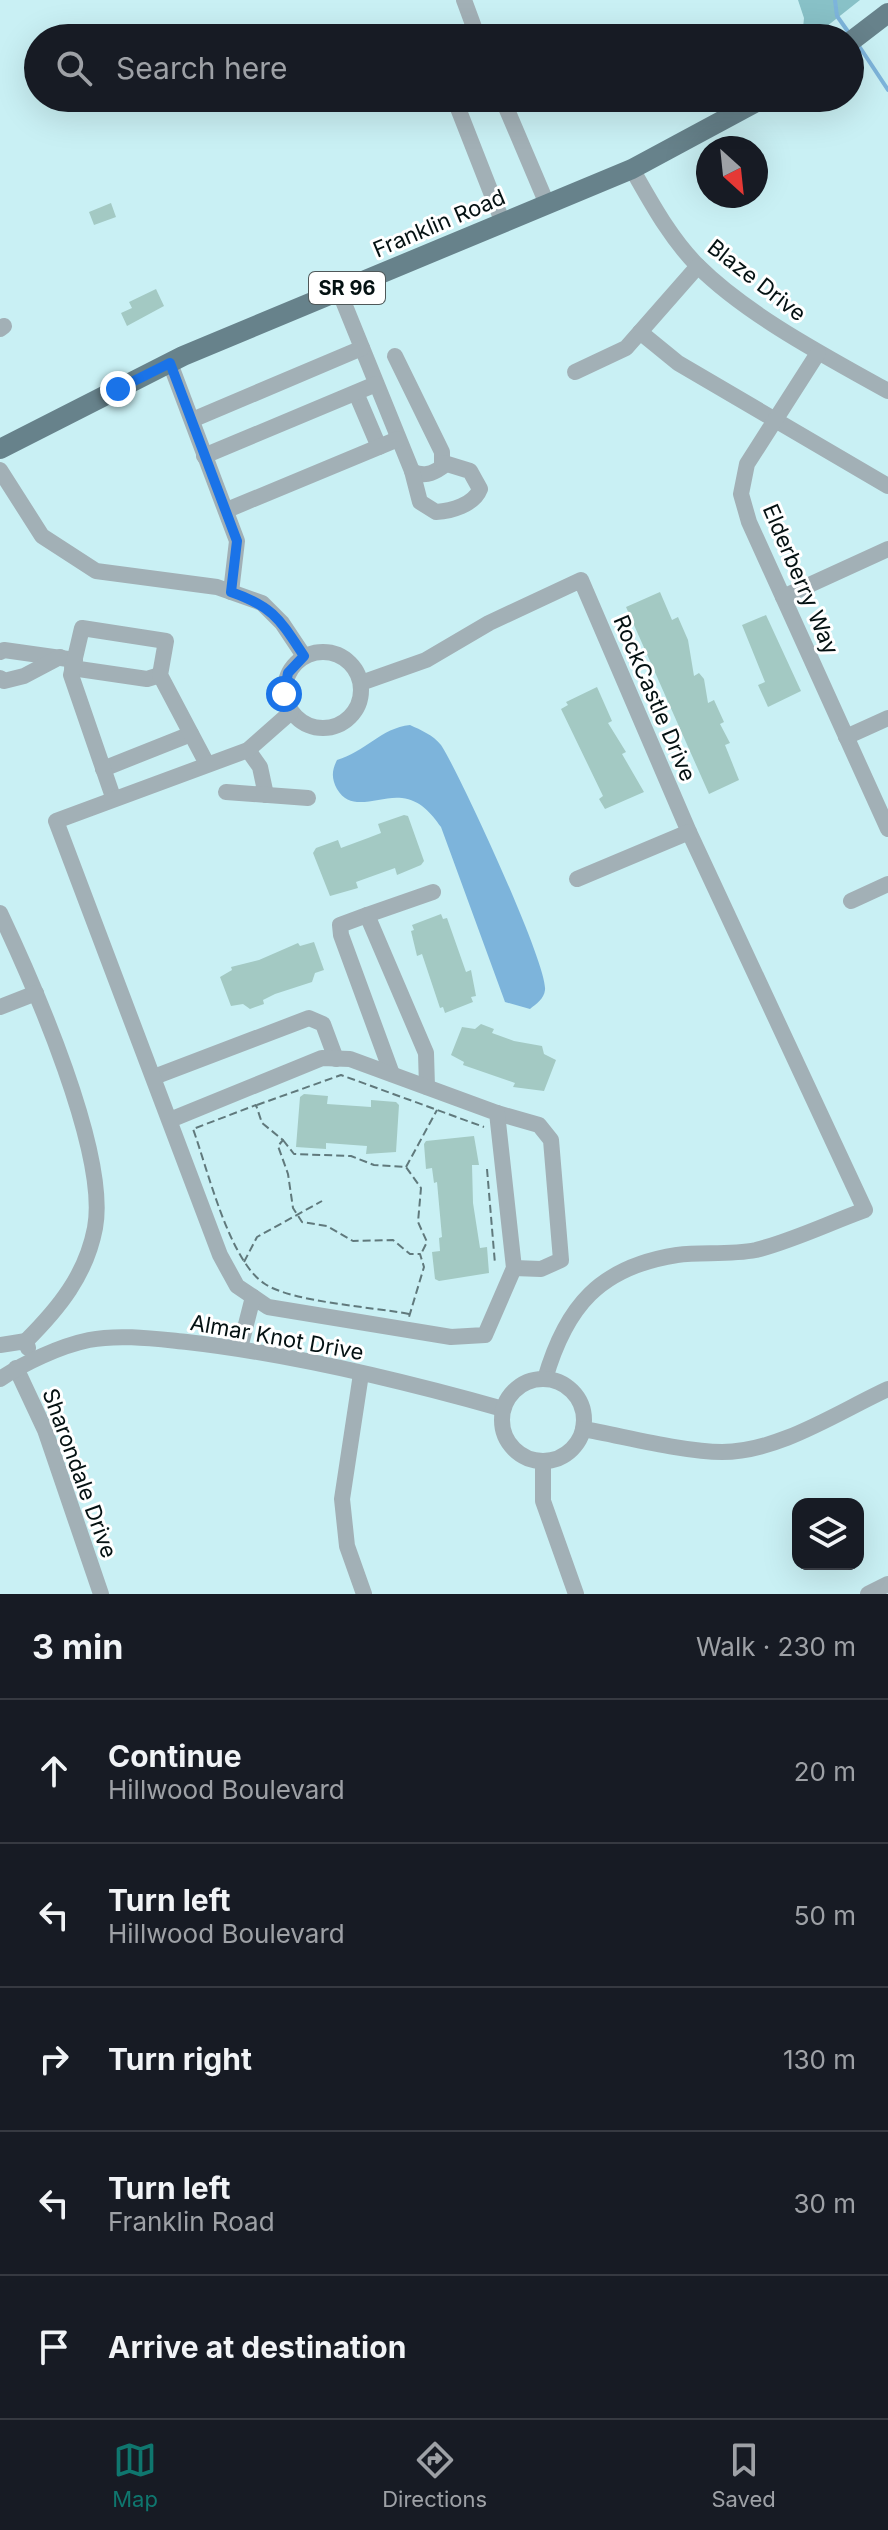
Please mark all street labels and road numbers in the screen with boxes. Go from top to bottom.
street label: Franklin Road [369,183,509,263]
street label: Blaze Drive [703,234,811,326]
road number: SR 96 [309,272,385,304]
street label: Elderberry Way [758,500,844,658]
street label: RockCastle Drive [608,611,702,785]
street label: Almar Knot Drive [188,1309,366,1365]
street label: Sharondale Drive [37,1385,123,1561]

